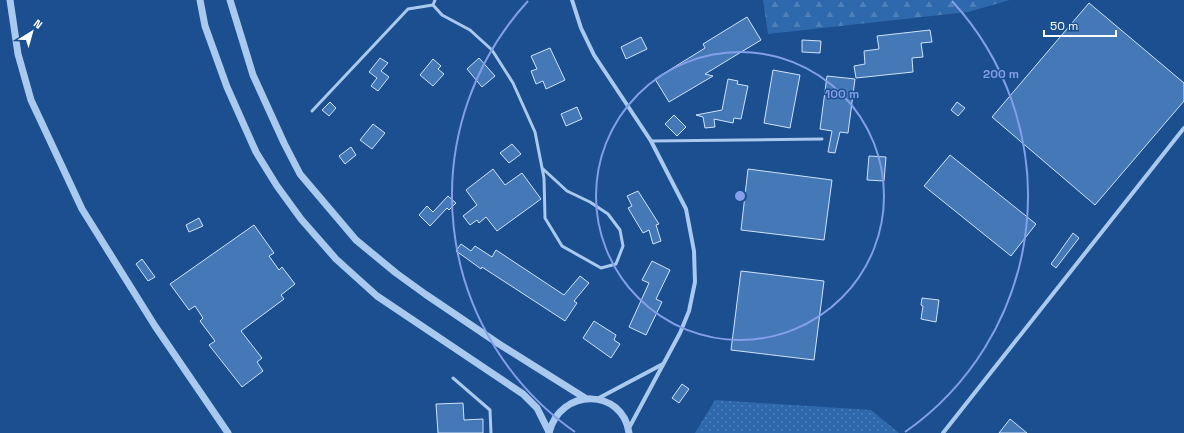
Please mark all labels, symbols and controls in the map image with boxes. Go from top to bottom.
north arrow [12,12,52,52]
scale bar [1044,12,1116,38]
text: N [31,16,45,32]
text: 50 m [1050,18,1078,34]
text: 200 m [983,66,1019,82]
text: 100 m [825,86,859,102]
centre of rings [733,189,747,203]

